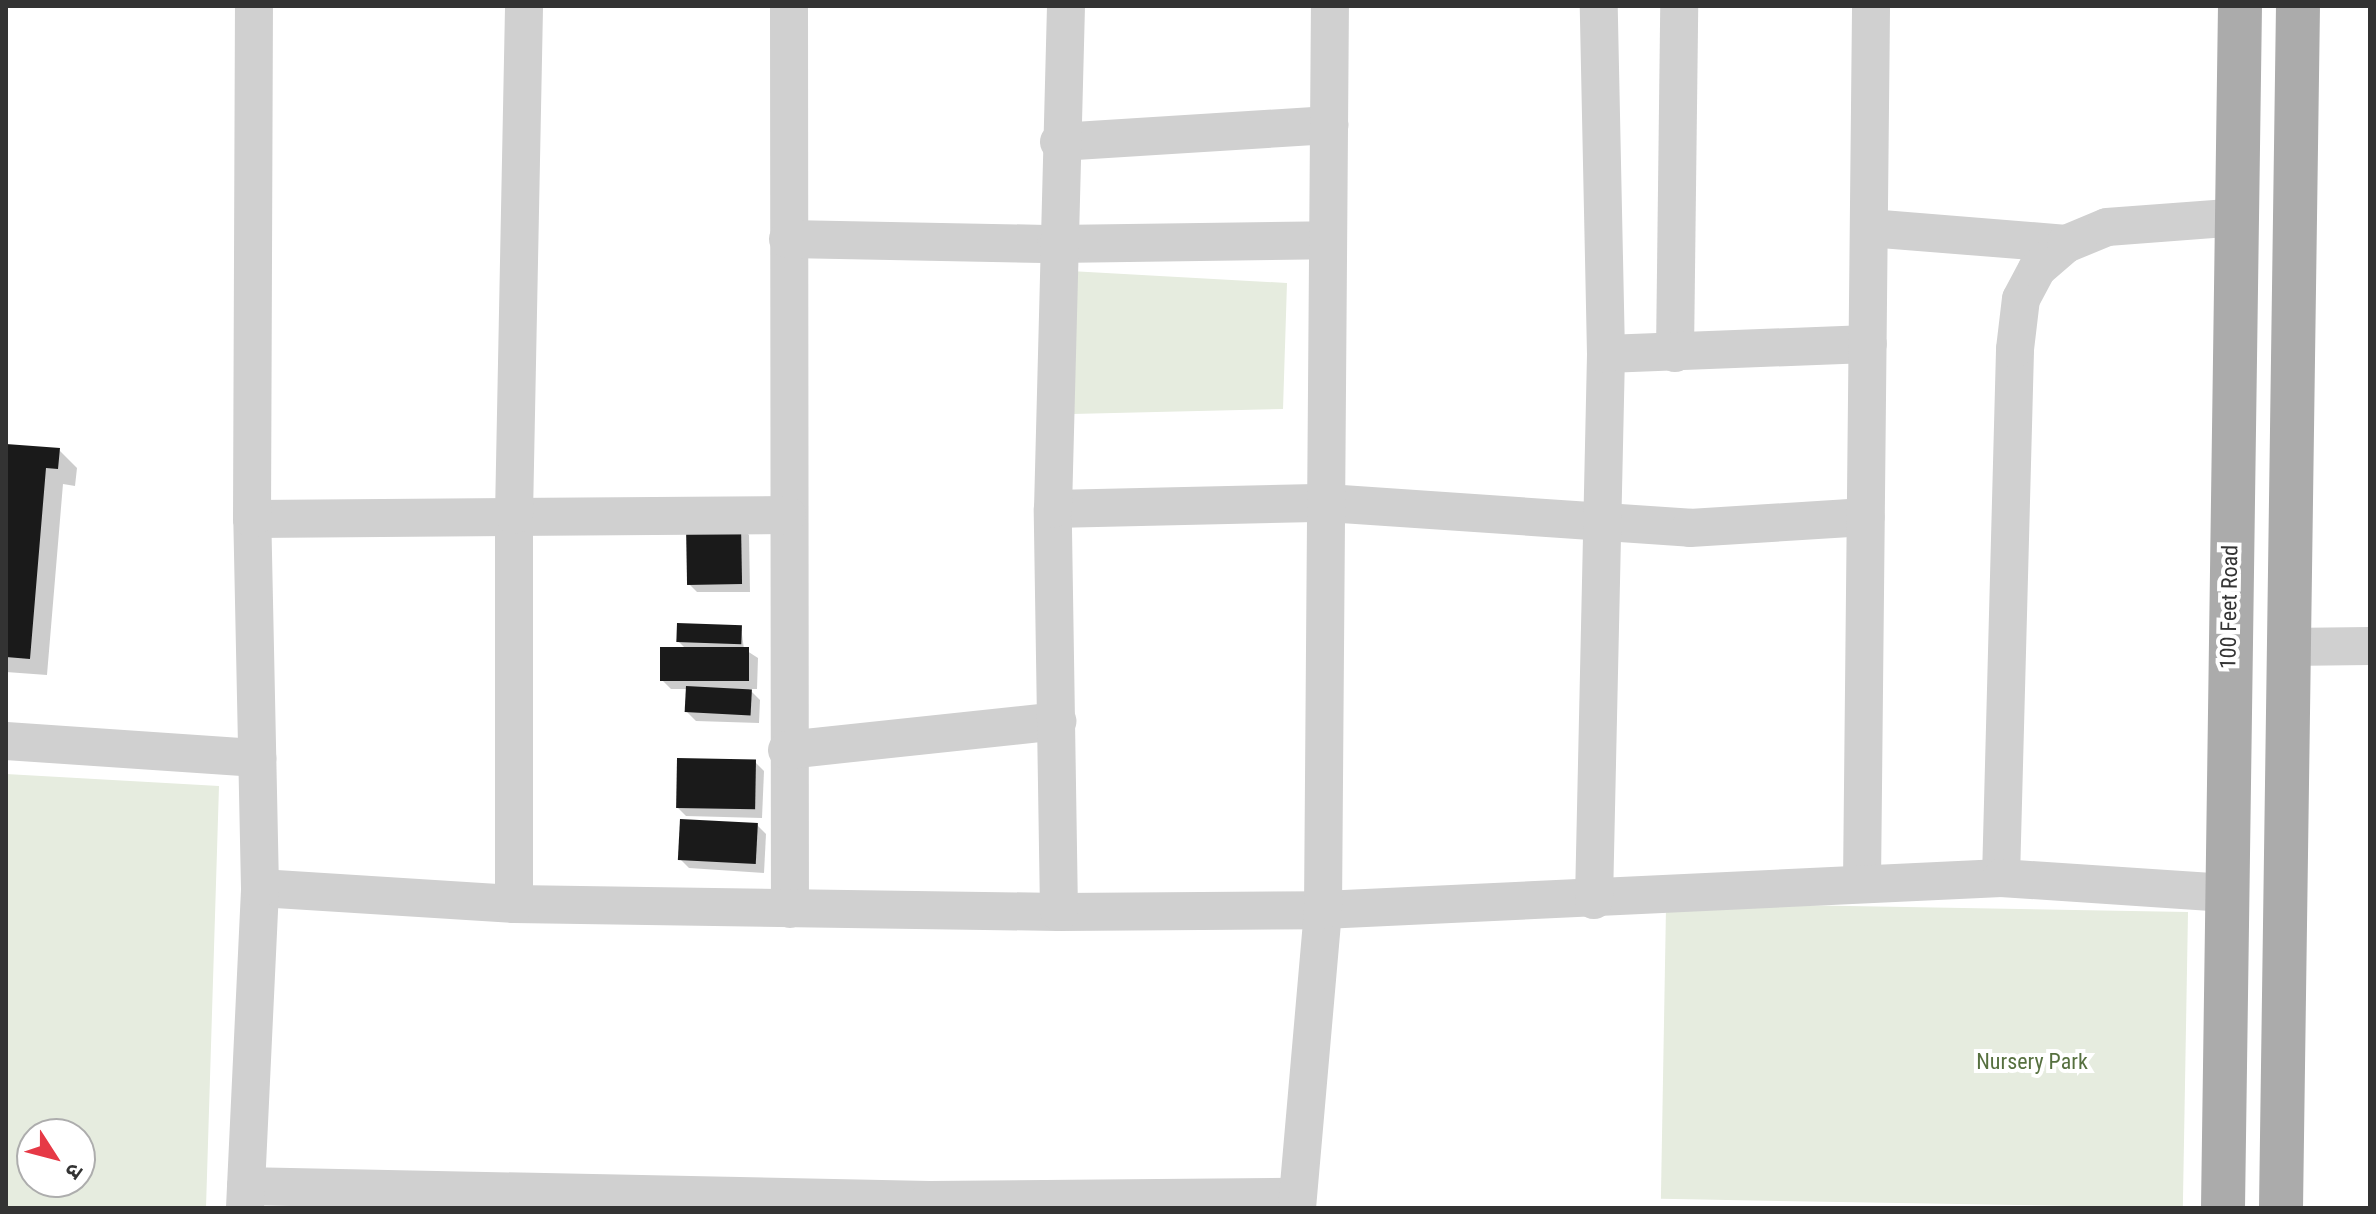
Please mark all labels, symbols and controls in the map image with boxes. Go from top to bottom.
street label: 100 Feet Road [2215,545,2243,669]
park label: Nursery Park [1976,1049,2088,1075]
north arrow [16,1118,96,1198]
text: उ [60,1159,88,1184]

